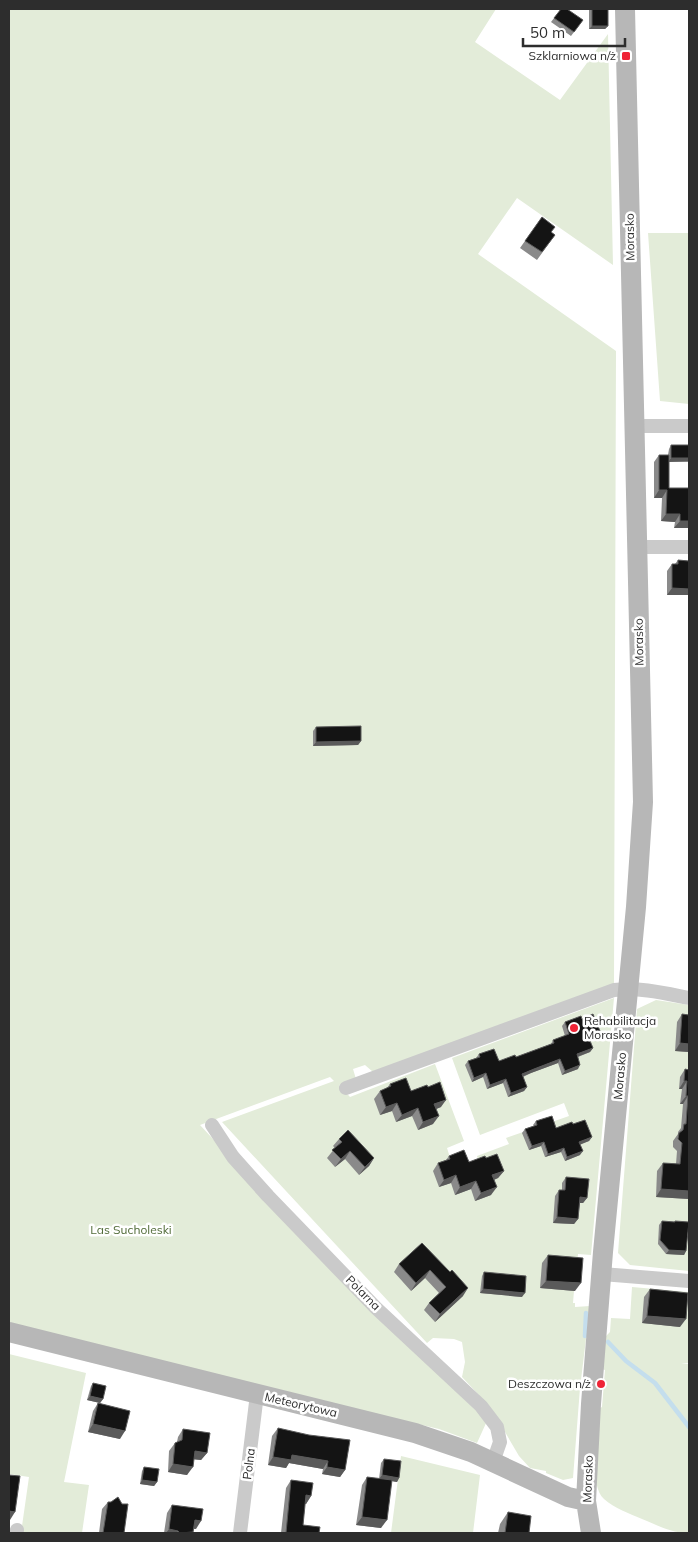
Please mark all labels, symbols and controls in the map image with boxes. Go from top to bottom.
scale bar [523,15,626,47]
text: 50 m [530,23,565,42]
place label: Szklarniowa n/ż [528,48,616,63]
marker: Szklarniowa n/ż [620,50,632,62]
street label: Morasko [622,213,637,261]
street label: Morasko [631,618,646,666]
place label: Rehabilitacja Morasko [584,1013,656,1042]
marker: Rehabilitacja Morasko [568,1022,580,1034]
street label: Morasko [610,1052,629,1100]
park label: Las Sucholeski [90,1222,172,1237]
street label: Polarna [343,1272,384,1313]
place label: Deszczowa n/ż [508,1376,591,1391]
marker: Deszczowa n/ż [595,1378,607,1390]
street label: Meteorytowa [263,1389,339,1420]
street label: Polna [239,1447,258,1480]
street label: Morasko [579,1455,596,1503]

